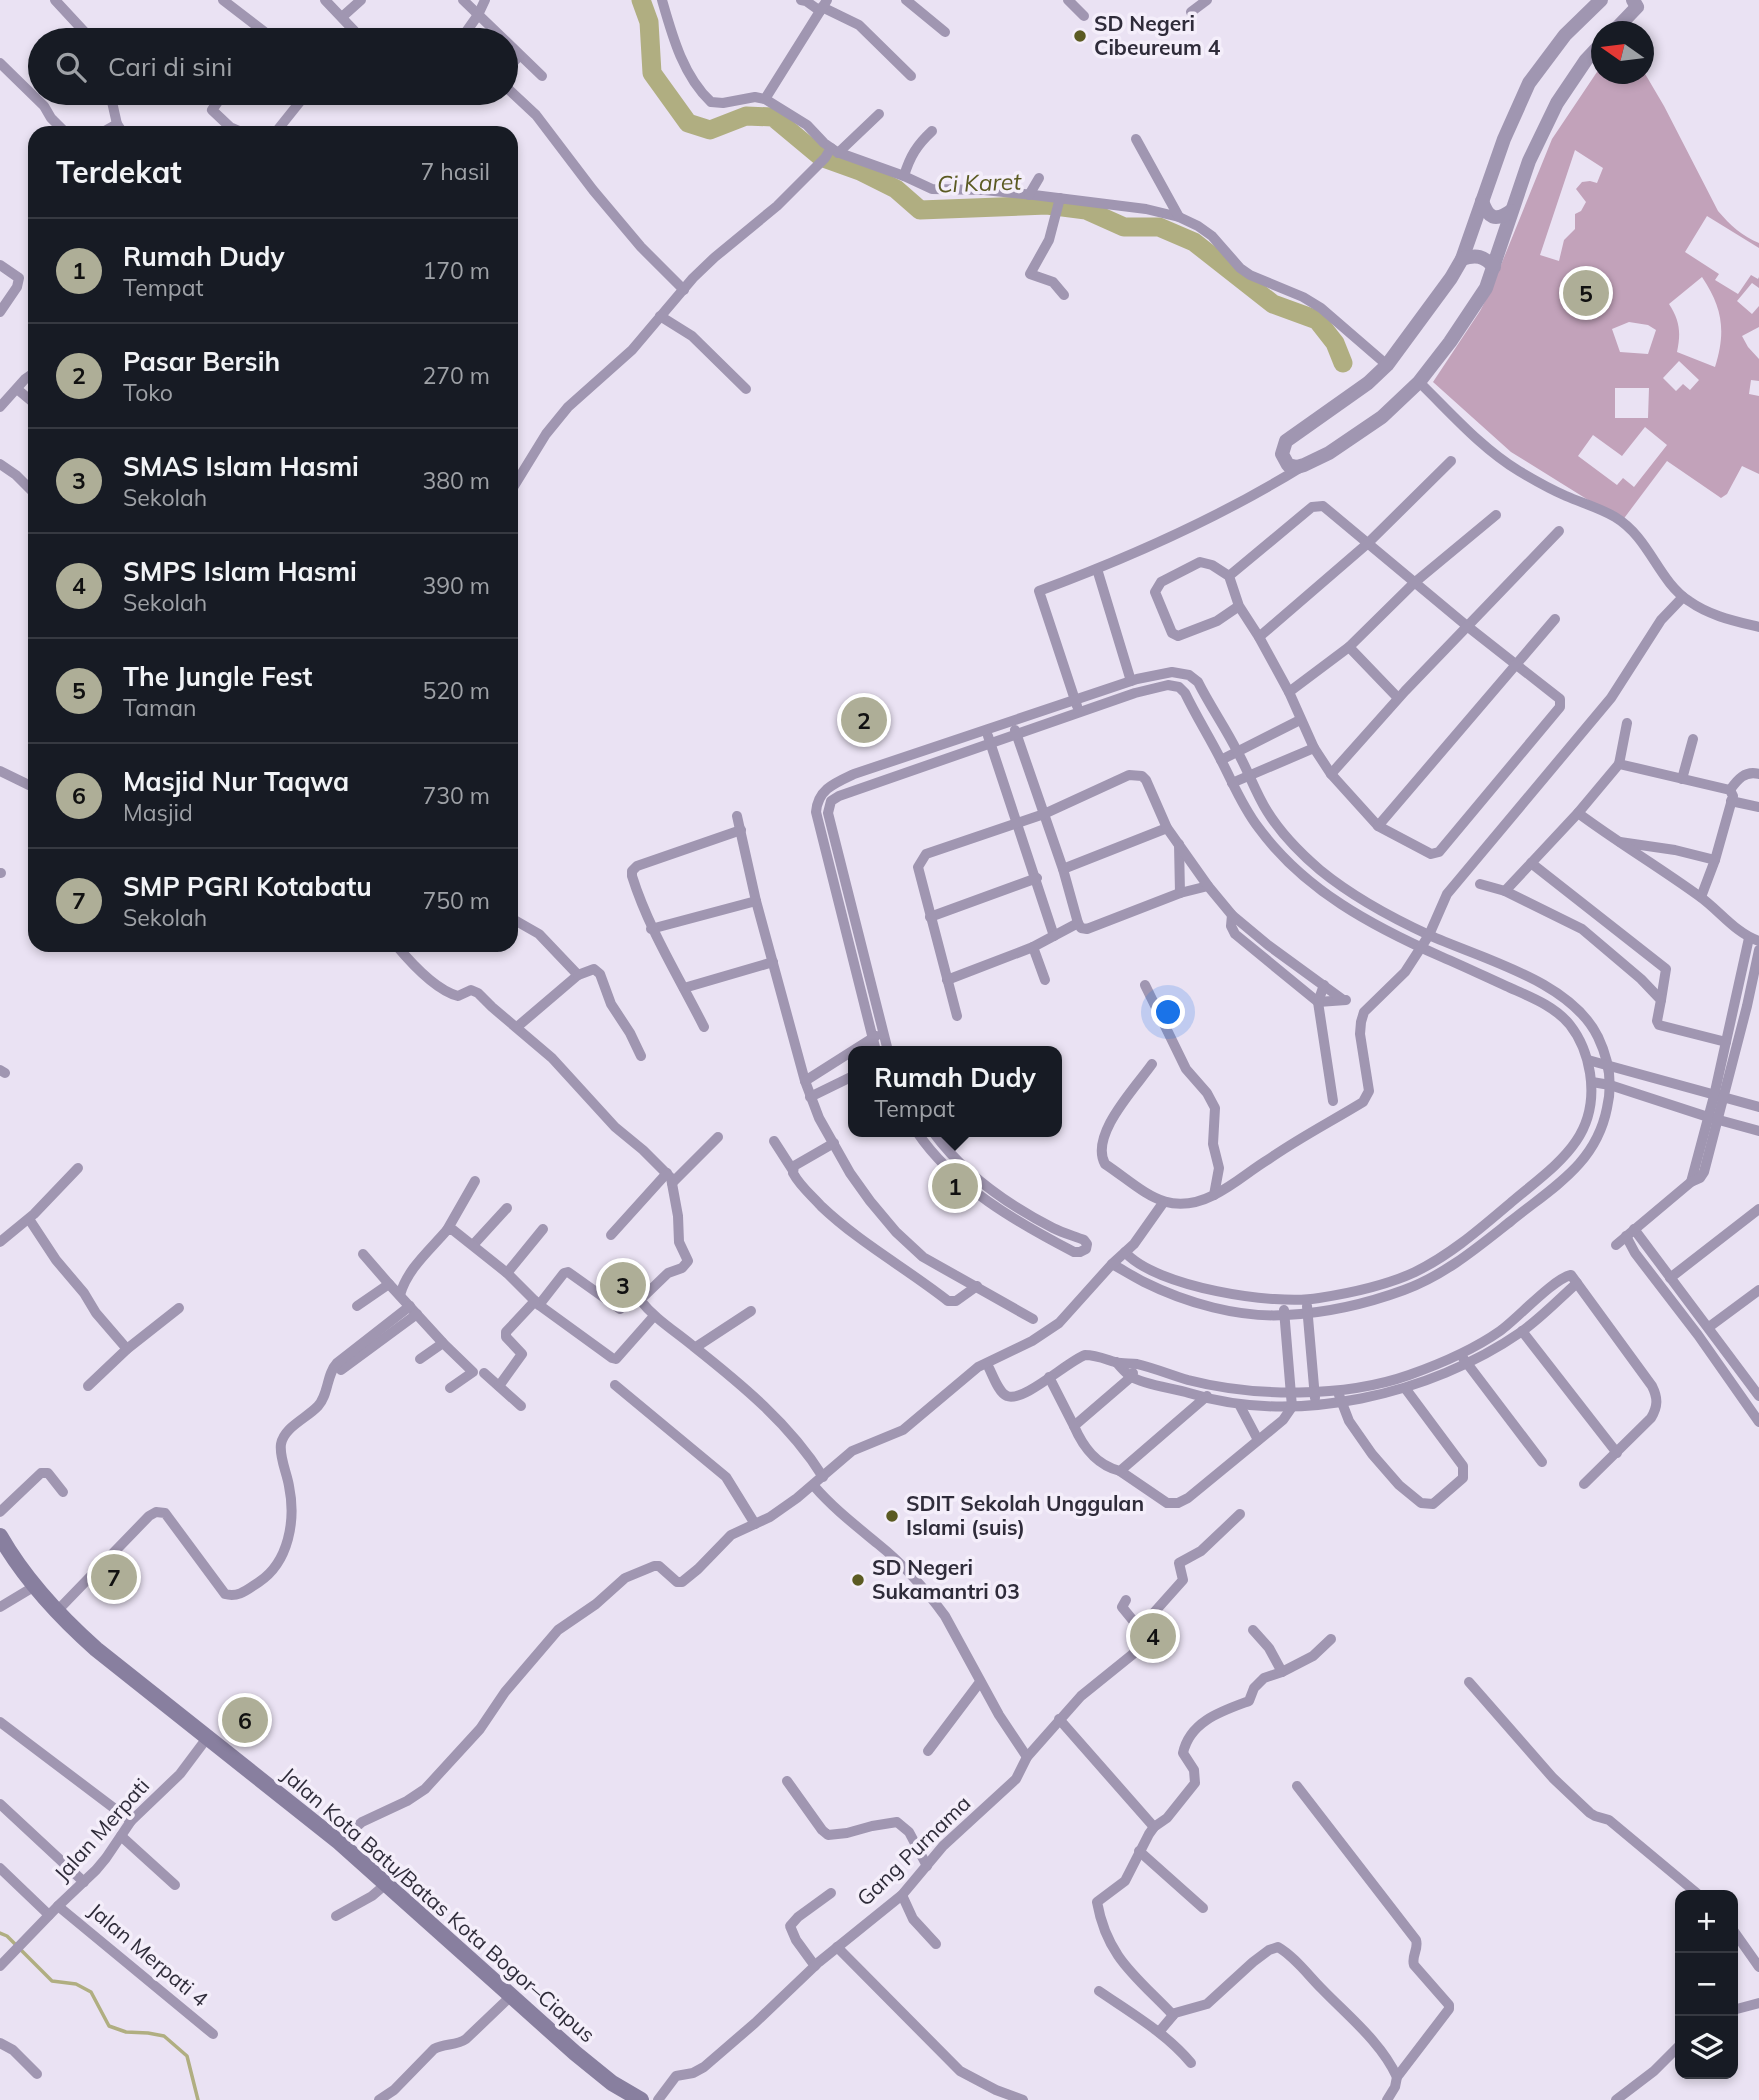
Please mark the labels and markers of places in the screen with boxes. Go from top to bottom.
place label: SD Negeri Cibeureum 4 [1094,10,1221,60]
marker: SD Negeri Cibeureum 4 [1072,28,1088,44]
pin: 5 [1563,267,1609,319]
pin: 2 [841,694,887,746]
pin: 1 [932,1160,978,1212]
pin: 3 [600,1259,646,1311]
place label: SDIT Sekolah Unggulan Islami (suis) [906,1490,1144,1540]
marker: SDIT Sekolah Unggulan Islami (suis) [884,1508,900,1524]
pin: 7 [91,1551,137,1603]
place label: SD Negeri Sukamantri 03 [872,1554,1020,1604]
marker: SD Negeri Sukamantri 03 [850,1572,866,1588]
pin: 4 [1130,1610,1176,1662]
pin: 6 [222,1694,268,1746]

